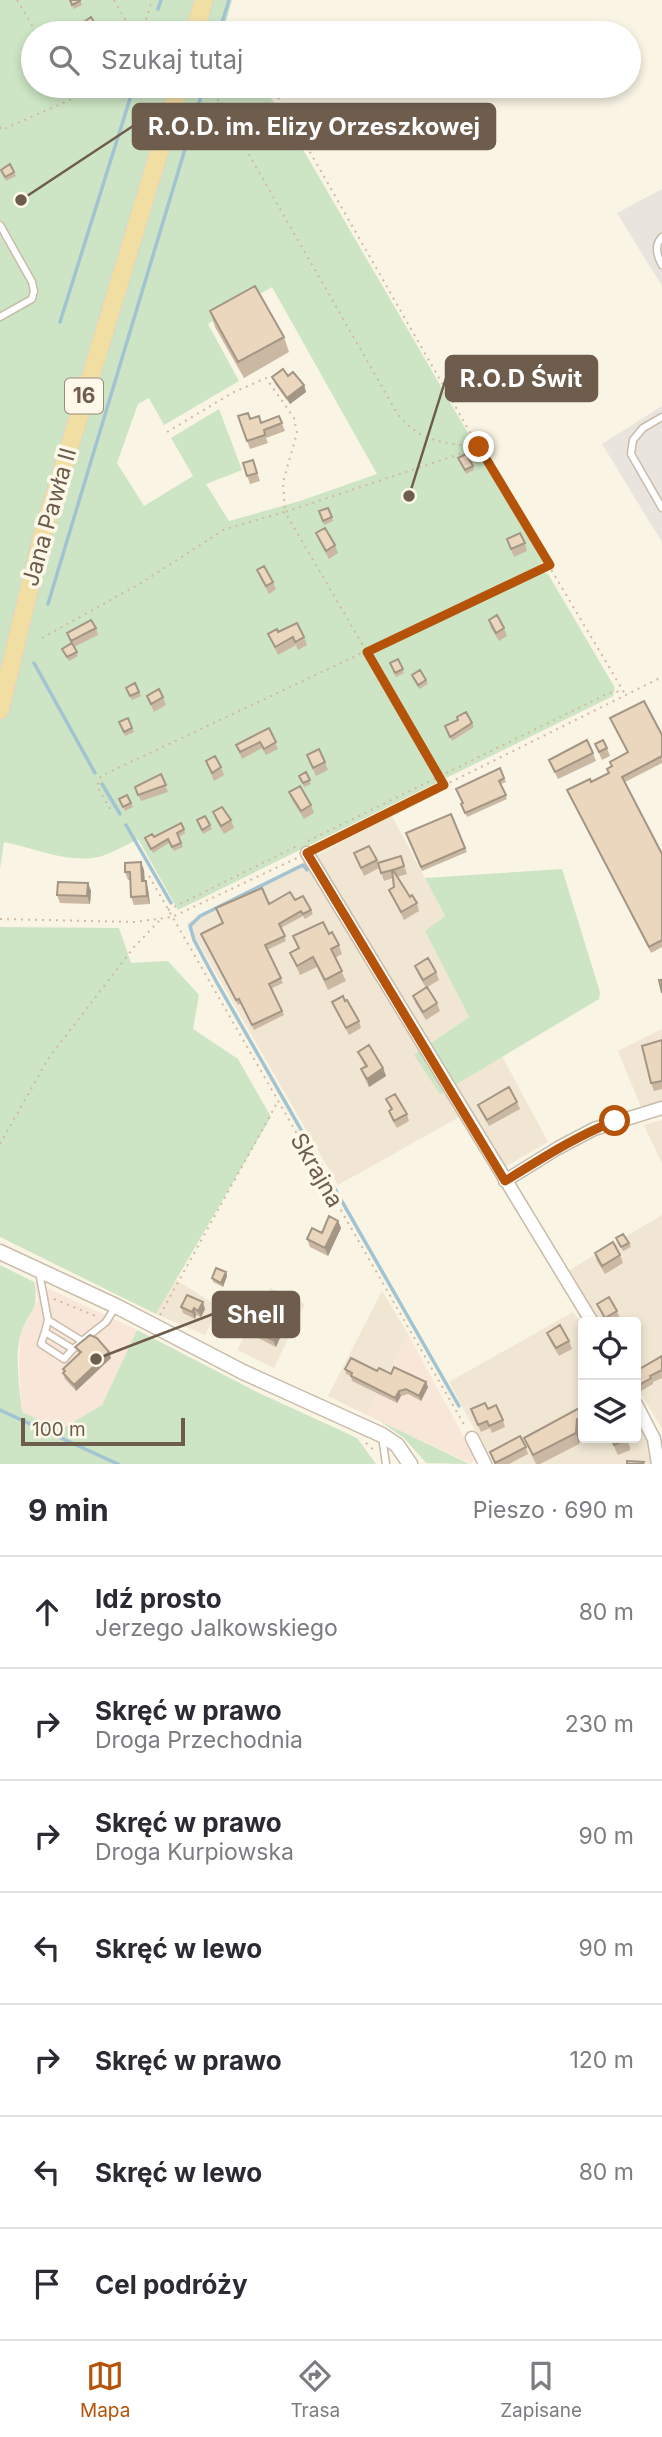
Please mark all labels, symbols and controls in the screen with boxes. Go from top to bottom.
search box [21,21,641,98]
icon: search [45,41,83,79]
text: Szukaj tutaj [101,44,243,75]
callout: R.O.D. im. Elizy Orzeszkowej [133,104,495,149]
text: R.O.D. im. Elizy Orzeszkowej [148,112,480,141]
callout: R.O.D Świt [446,356,597,401]
text: R.O.D Świt [460,364,583,393]
road number: 16 [65,378,103,414]
route end [463,431,494,462]
street label: Jana Pawła II [16,445,82,589]
route start [599,1105,630,1136]
street label: Skrajna [285,1128,349,1212]
callout: Shell [213,1292,299,1337]
text: Shell [227,1300,285,1329]
map controls [578,1317,641,1443]
button: locate [578,1317,641,1380]
button: layers [578,1380,641,1443]
scale bar [21,1415,186,1447]
text: 100 m [32,1418,86,1441]
text: 9 min [28,1492,109,1528]
text: Pieszo · 690 m [473,1496,634,1524]
text: Idź prosto [95,1583,222,1614]
icon: ahead [28,1593,66,1631]
text: 80 m [579,1598,634,1626]
text: Jerzego Jalkowskiego [95,1614,338,1642]
text: Skręć w prawo [95,1695,282,1726]
icon: right [28,1705,66,1743]
text: 230 m [565,1710,634,1738]
text: Droga Przechodnia [95,1726,303,1754]
text: Skręć w prawo [95,1807,282,1838]
icon: right [28,1817,66,1855]
text: 90 m [579,1822,634,1850]
text: Droga Kurpiowska [95,1838,294,1866]
icon: left [28,1929,66,1967]
text: Skręć w lewo [95,1933,262,1964]
text: 90 m [579,1934,634,1962]
icon: right [28,2041,66,2079]
text: Skręć w prawo [95,2045,282,2076]
text: 120 m [569,2046,634,2074]
icon: left [28,2153,66,2191]
text: Skręć w lewo [95,2157,262,2188]
text: 80 m [579,2158,634,2186]
icon: arrive [28,2265,66,2303]
text: Cel podróży [95,2269,248,2300]
tab: Mapa [80,2357,130,2422]
tab: Trasa [290,2357,340,2422]
tab: Zapisane [500,2357,582,2422]

